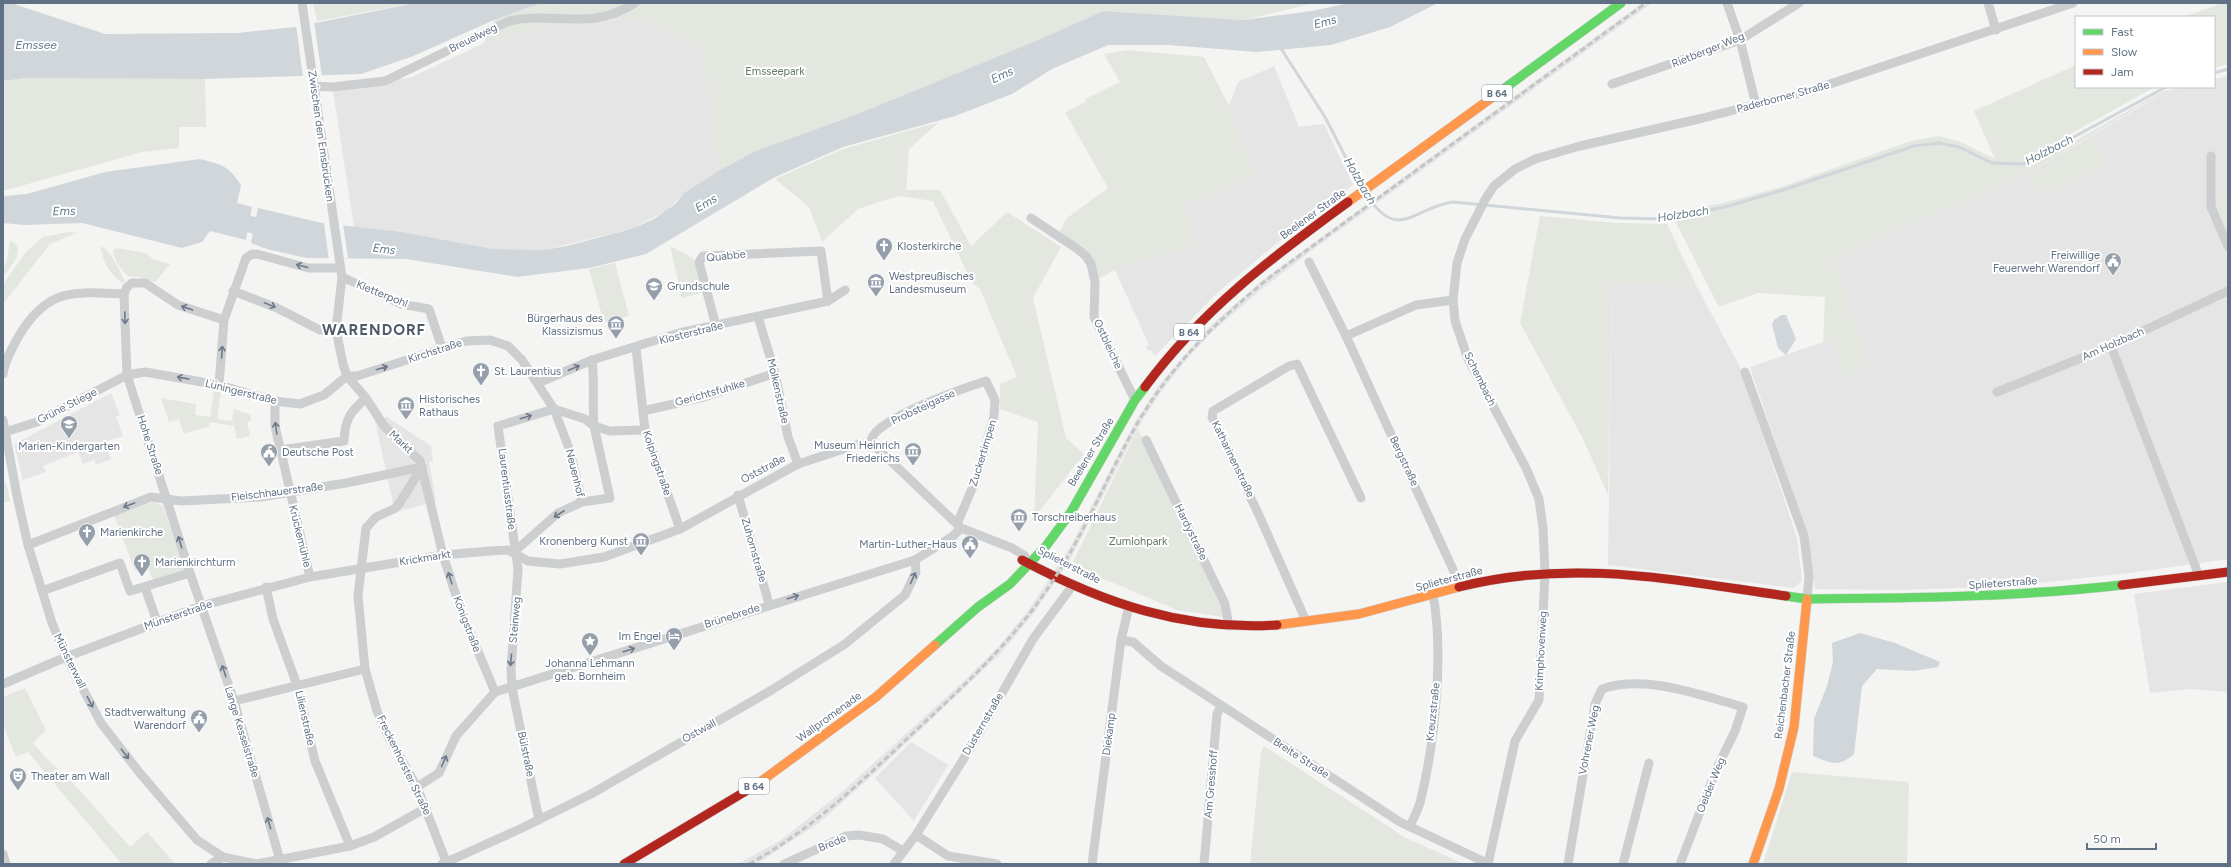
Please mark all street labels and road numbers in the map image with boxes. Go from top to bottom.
street label: Breuelweg [447,21,499,55]
street label: Rietberger Weg [1670,30,1746,70]
street label: Zwischen den Emsbrücken [305,70,337,202]
street label: Paderborner Straße [1735,78,1831,116]
road number: B 64 [1482,85,1512,101]
street label: Beelener Straße [1278,186,1348,242]
street label: Quabbe [706,247,746,265]
street label: Kletterpohl [354,278,410,310]
street label: Ostbleiche [1091,317,1125,371]
street label: Klosterstraße [658,319,724,347]
road number: B 64 [1174,324,1204,340]
street label: Am Holzbach [2080,325,2146,363]
street label: Kirchstraße [406,336,464,366]
street label: Schembach [1461,350,1499,408]
street label: Molkenstraße [764,357,792,425]
street label: Lüningerstraße [204,377,278,407]
street label: Gerichtsfuhlke [674,377,746,409]
street label: Grüne Stiege [35,385,99,427]
street label: Probsteigasse [889,387,957,427]
street label: Hohe Straße [134,414,166,476]
street label: Beelener Straße [1065,415,1117,489]
street label: Zuckertimpen [967,418,999,488]
street label: Katharinenstraße [1209,419,1257,499]
street label: Markt [386,428,416,456]
street label: Kolpingstraße [640,429,674,497]
street label: Bergstraße [1387,434,1421,488]
street label: Laurentiusstraße [496,447,518,531]
street label: Neuenhof [563,447,588,499]
street label: Oststraße [738,452,788,486]
street label: Fleischhauerstraße [230,480,324,504]
street label: Hardystraße [1172,502,1210,562]
street label: Krückemühle [286,503,314,569]
street label: Zuhornstraße [739,516,769,584]
street label: Splieterstraße [1035,544,1103,586]
street label: Krickmarkt [398,547,452,569]
street label: Splieterstraße [1414,564,1484,594]
street label: Splieterstraße [1968,574,2038,592]
street label: Königstraße [450,594,484,654]
street label: Steinweg [506,596,524,644]
street label: Münsterstraße [142,597,214,633]
street label: Brünebrede [703,601,761,631]
street label: Krimphovenweg [1532,611,1550,691]
street label: Reichenbacher Straße [1772,630,1798,740]
street label: Münsterwall [51,631,89,691]
street label: Kreuzstraße [1423,682,1443,742]
street label: Lange Kesselstraße [222,685,262,779]
street label: Lilienstraße [292,689,318,747]
street label: Wallpromenade [794,689,864,745]
street label: Düsternstraße [960,691,1006,757]
street label: Vohrener Weg [1576,704,1602,776]
street label: Diekamp [1100,711,1118,756]
street label: Freckenhorster Straße [374,713,434,817]
street label: Ostwall [680,716,718,746]
street label: Bülstraße [515,730,537,778]
street label: Breite Straße [1270,735,1332,781]
street label: Am Gresshoff [1202,748,1221,819]
street label: Oelder Weg [1694,755,1728,815]
road number: B 64 [739,778,769,794]
street label: Brede [816,832,848,854]

